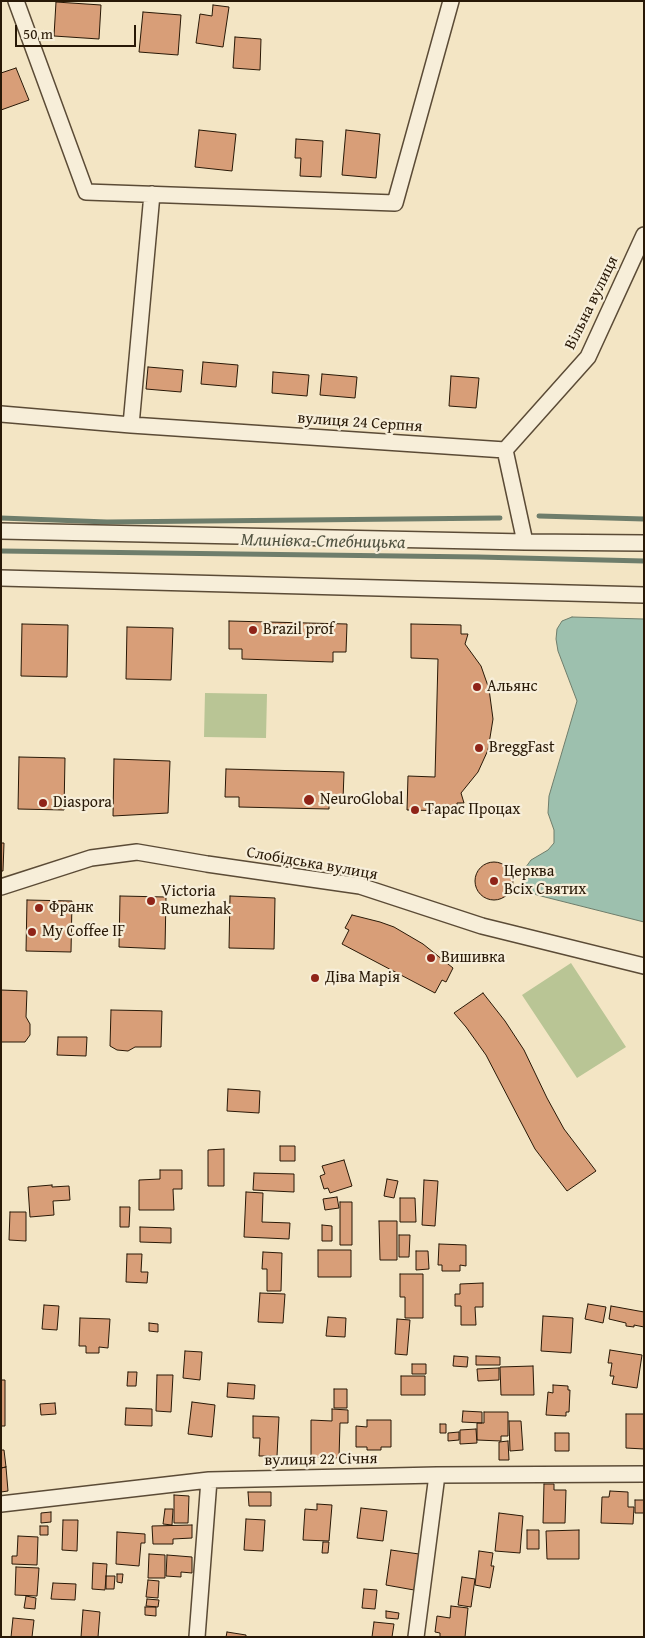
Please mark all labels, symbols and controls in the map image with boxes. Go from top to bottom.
scale bar [18,15,139,47]
text: 50 m [23,23,53,44]
street label: Вільна вулиця [561,253,623,353]
street label: вулиця 24 Серпня [297,409,423,437]
water label: Млинівка-Стебницька [240,530,406,554]
place label: Brazil prof [263,620,334,640]
marker: Brazil prof [247,624,259,636]
place label: Альянс [487,677,538,697]
marker: Альянс [471,681,483,693]
place label: BreggFast [489,738,555,758]
marker: BreggFast [473,742,485,754]
place label: NeuroGlobal [320,790,404,810]
place label: Diaspora [53,793,112,813]
marker: NeuroGlobal [302,793,316,807]
marker: Diaspora [37,797,49,809]
place label: Тарас Процах [425,800,520,820]
marker: Тарас Процах [409,804,421,816]
street label: Слобідська вулиця [245,843,379,885]
place label: Церква Всіх Святих [504,862,586,900]
marker: Церква Всіх Святих [488,875,500,887]
place label: Victoria Rumezhak [161,882,231,920]
marker: Victoria Rumezhak [145,895,157,907]
place label: Франк [49,898,93,918]
marker: Франк [33,902,45,914]
place label: My Coffee IF [42,922,125,942]
marker: My Coffee IF [26,926,38,938]
place label: Вишивка [441,948,505,968]
marker: Вишивка [425,952,437,964]
place label: Діва Марія [325,968,400,988]
marker: Діва Марія [309,972,321,984]
street label: вулиця 22 Січня [264,1449,378,1471]

